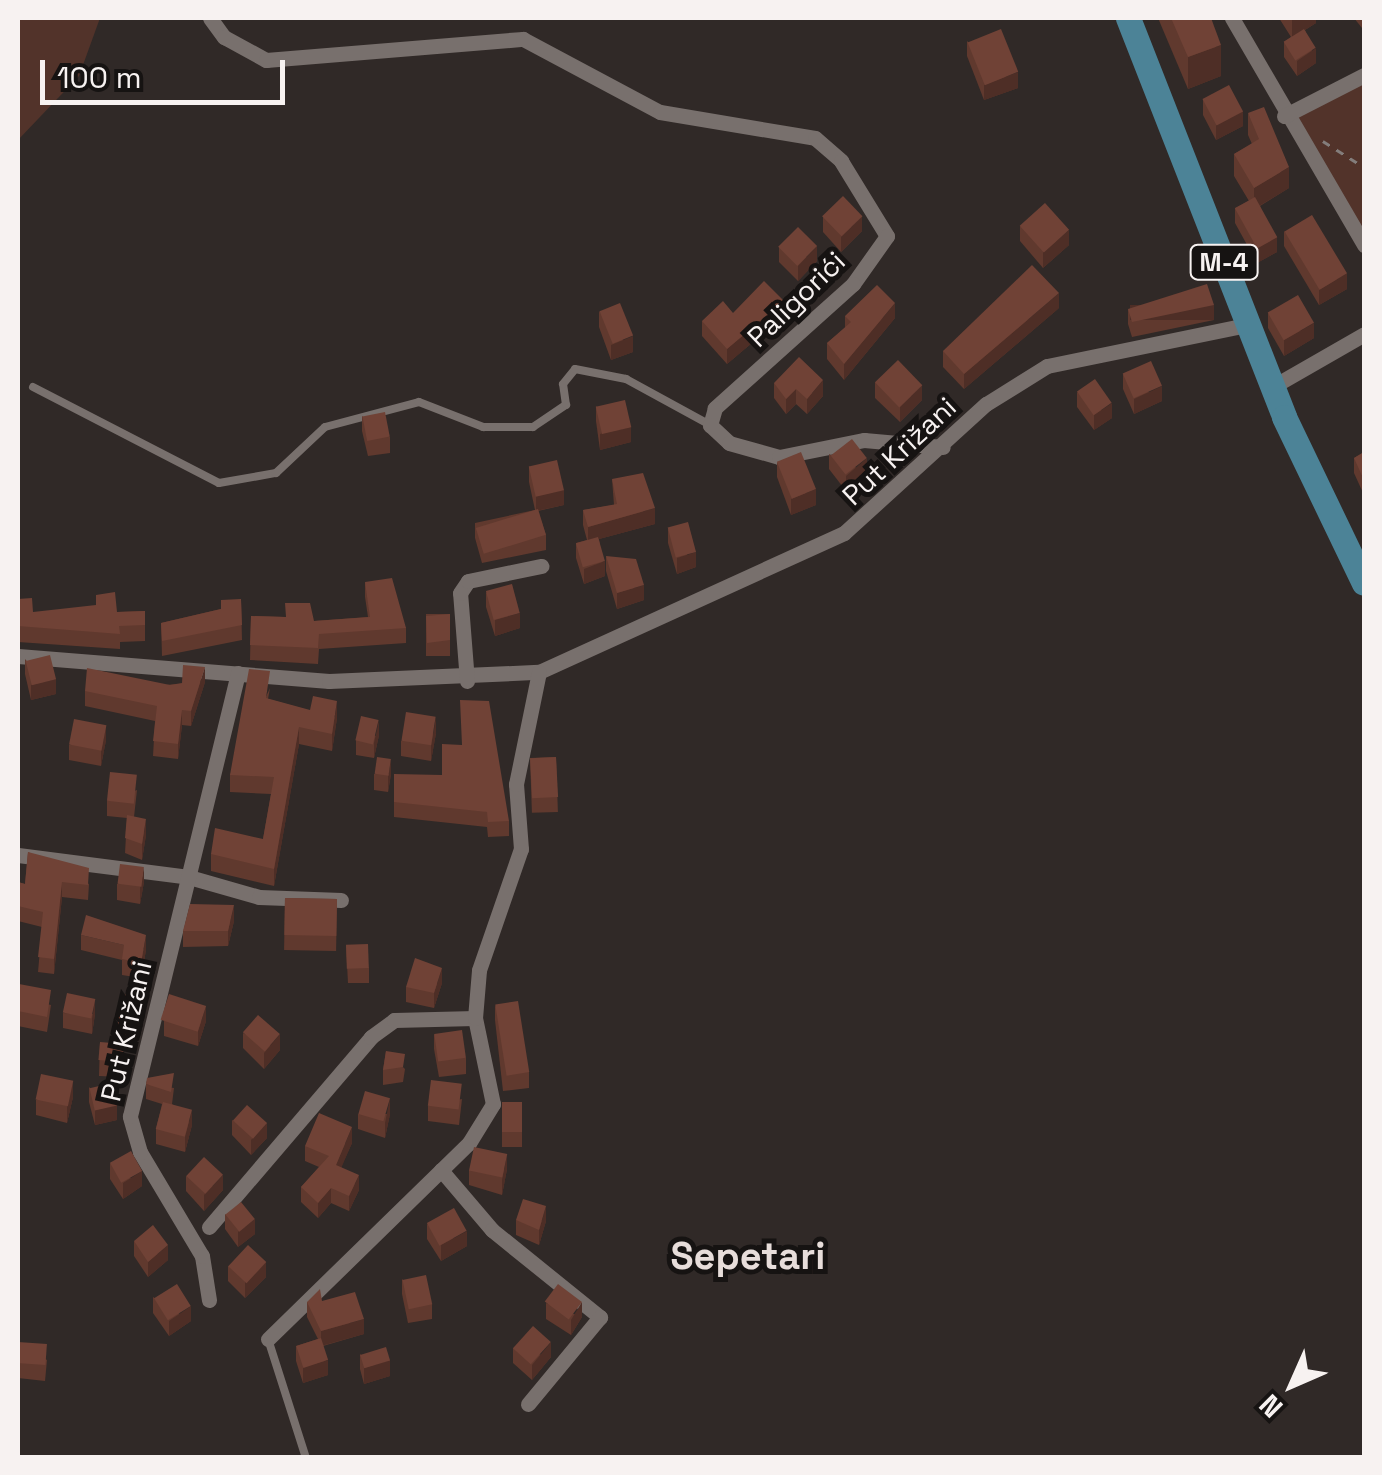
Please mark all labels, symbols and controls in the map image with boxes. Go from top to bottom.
scale bar [45,40,290,102]
text: 100 m [57,58,142,97]
road number: M-4 [1189,242,1259,282]
street label: Paligorići [740,244,852,354]
street label: Put Križani [835,390,963,512]
street label: Put Križani [94,957,158,1105]
district label: Sepetari [671,1234,825,1280]
north arrow [1242,1335,1342,1435]
text: N [1251,1387,1290,1426]

